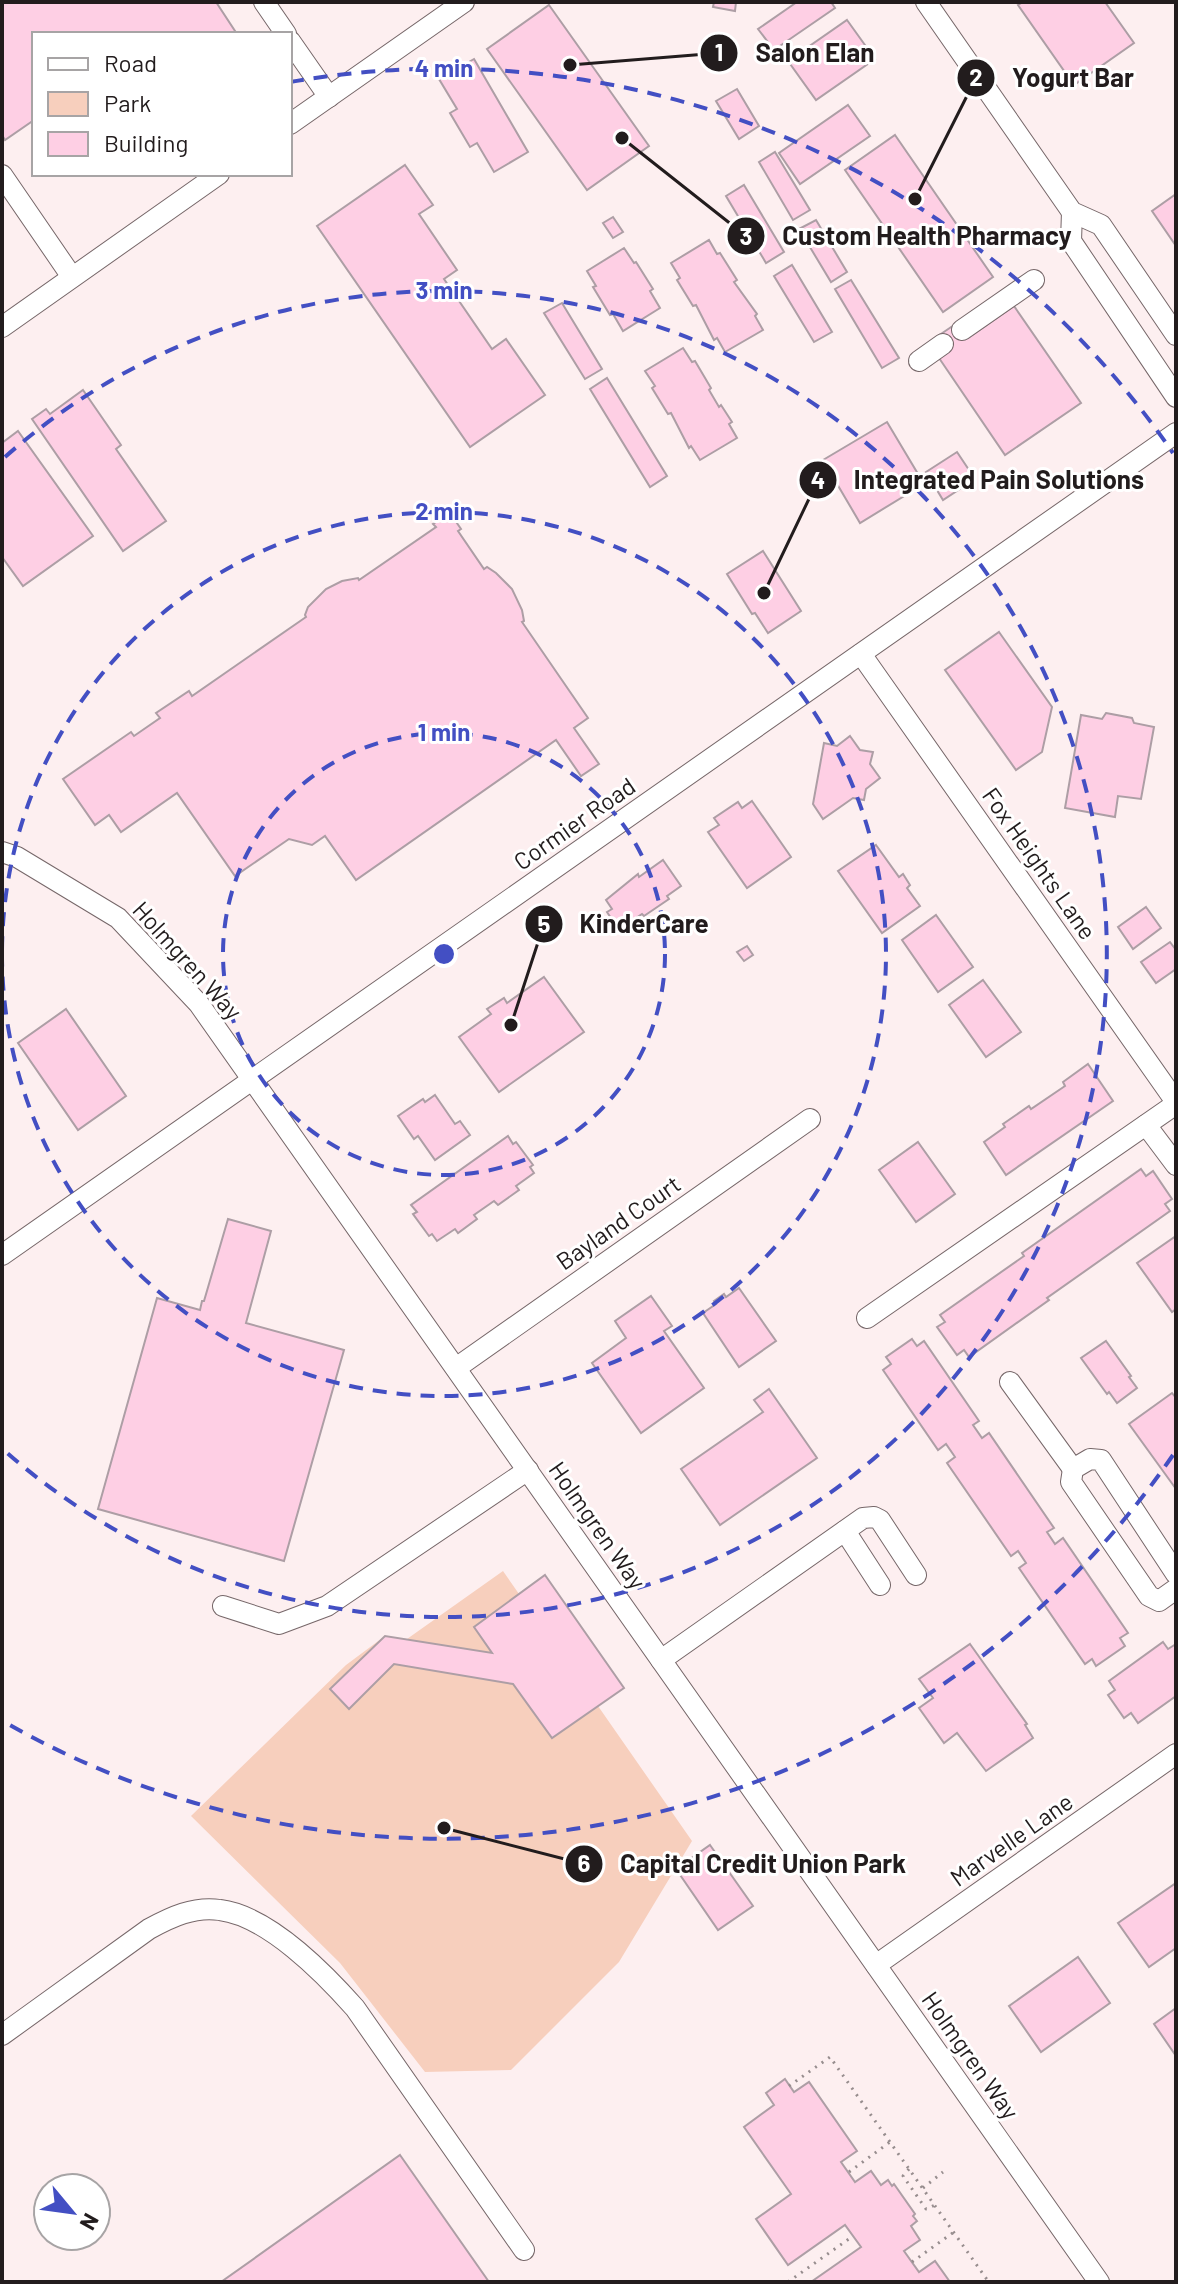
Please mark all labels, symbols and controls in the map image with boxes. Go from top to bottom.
callout: Salon Elan [699,28,890,78]
legend [32,32,292,176]
text: Salon Elan [756,36,874,67]
text: 1 [715,37,723,66]
text: Road [104,48,157,77]
text: 4 min [415,53,473,82]
callout: Yogurt Bar [956,53,1150,103]
text: Yogurt Bar [1012,61,1134,92]
text: 2 [969,62,983,91]
text: Park [104,88,151,117]
text: Building [104,128,188,157]
callout: Custom Health Pharmacy [726,211,1088,261]
text: Custom Health Pharmacy [782,219,1072,250]
text: 3 [740,221,752,250]
text: 3 min [415,275,473,304]
callout: Integrated Pain Solutions [798,455,1160,505]
text: Integrated Pain Solutions [854,463,1144,494]
text: 4 [811,465,825,494]
text: 2 min [415,496,473,525]
text: 1 min [418,717,470,746]
street label: Cormier Road [508,770,640,876]
street label: Fox Heights Lane [977,782,1103,944]
street label: Holmgren Way [127,895,249,1025]
callout: KinderCare [524,899,725,949]
text: KinderCare [579,907,709,938]
text: 5 [538,909,551,938]
centre of rings [430,940,458,968]
street label: Bayland Court [550,1169,686,1275]
street label: Holmgren Way [543,1456,653,1594]
street label: Marvelle Lane [944,1786,1078,1892]
callout: Capital Credit Union Park [564,1839,922,1889]
text: Capital Credit Union Park [620,1847,906,1878]
text: 6 [578,1848,591,1877]
street label: Holmgren Way [916,1986,1026,2124]
north arrow [32,2172,112,2252]
text: N [75,2209,105,2235]

